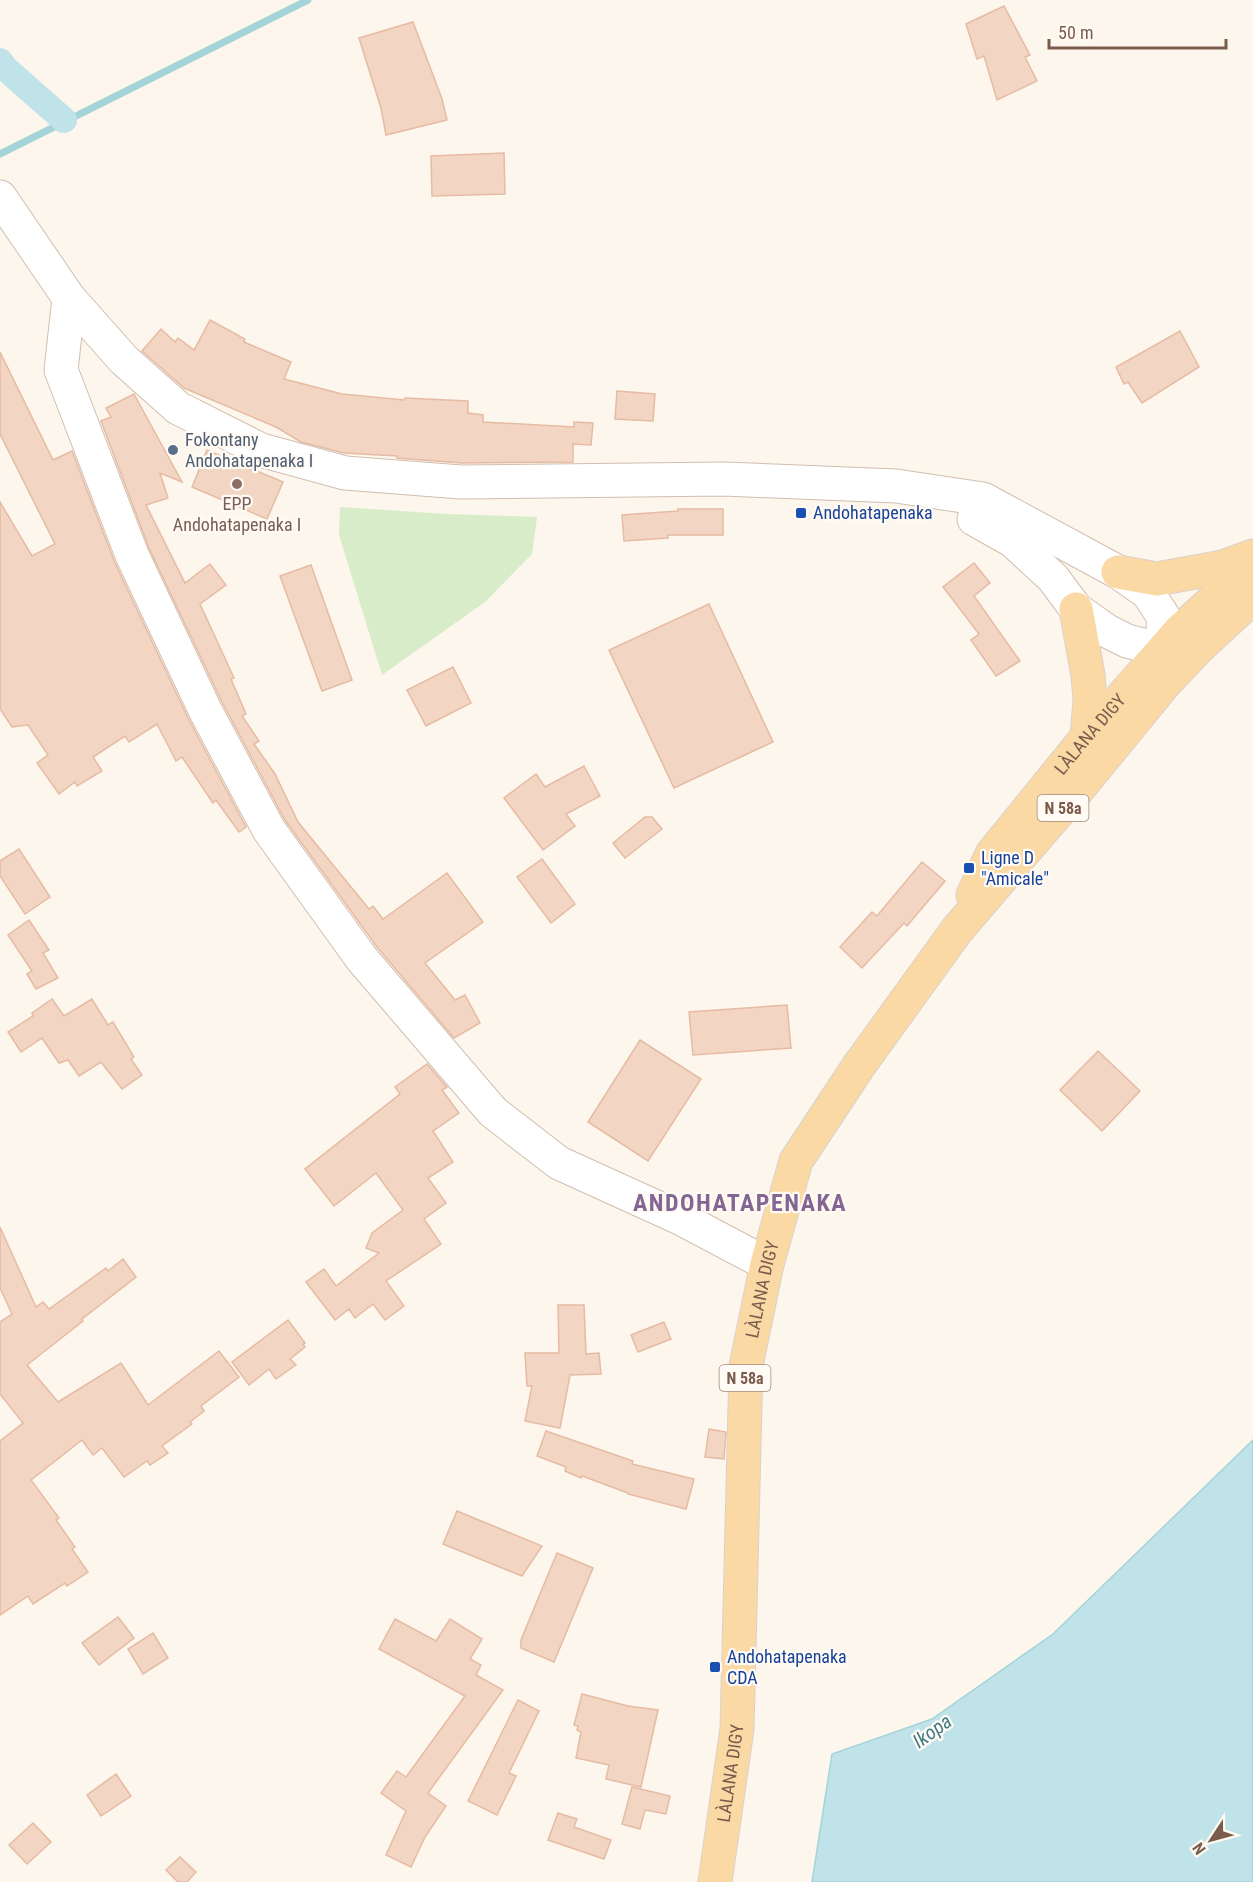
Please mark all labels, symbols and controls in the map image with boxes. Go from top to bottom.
scale bar [1049,12,1226,50]
text: 50 m [1058,22,1093,43]
place label: Fokontany Andohatapenaka I [185,429,313,471]
marker: Fokontany Andohatapenaka I [166,443,180,457]
marker: EPP Andohatapenaka I [230,477,244,491]
place label: EPP Andohatapenaka I [173,493,301,535]
place label: Andohatapenaka [813,502,933,523]
marker: Andohatapenaka [794,506,808,520]
street label: LÀLANA DIGY [1050,689,1130,779]
road number: N 58a [1038,795,1088,821]
place label: Ligne D "Amicale" [981,847,1049,889]
marker: Ligne D "Amicale" [962,861,976,875]
district label: ANDOHATAPENAKA [633,1189,847,1217]
street label: LÀLANA DIGY [741,1238,783,1340]
road number: N 58a [720,1365,771,1391]
place label: Andohatapenaka CDA [727,1646,847,1688]
marker: Andohatapenaka CDA [708,1660,722,1674]
water label: Ikopa [908,1709,956,1753]
street label: LÀLANA DIGY [713,1723,747,1824]
north arrow [1181,1810,1241,1870]
text: N [1189,1839,1210,1858]

